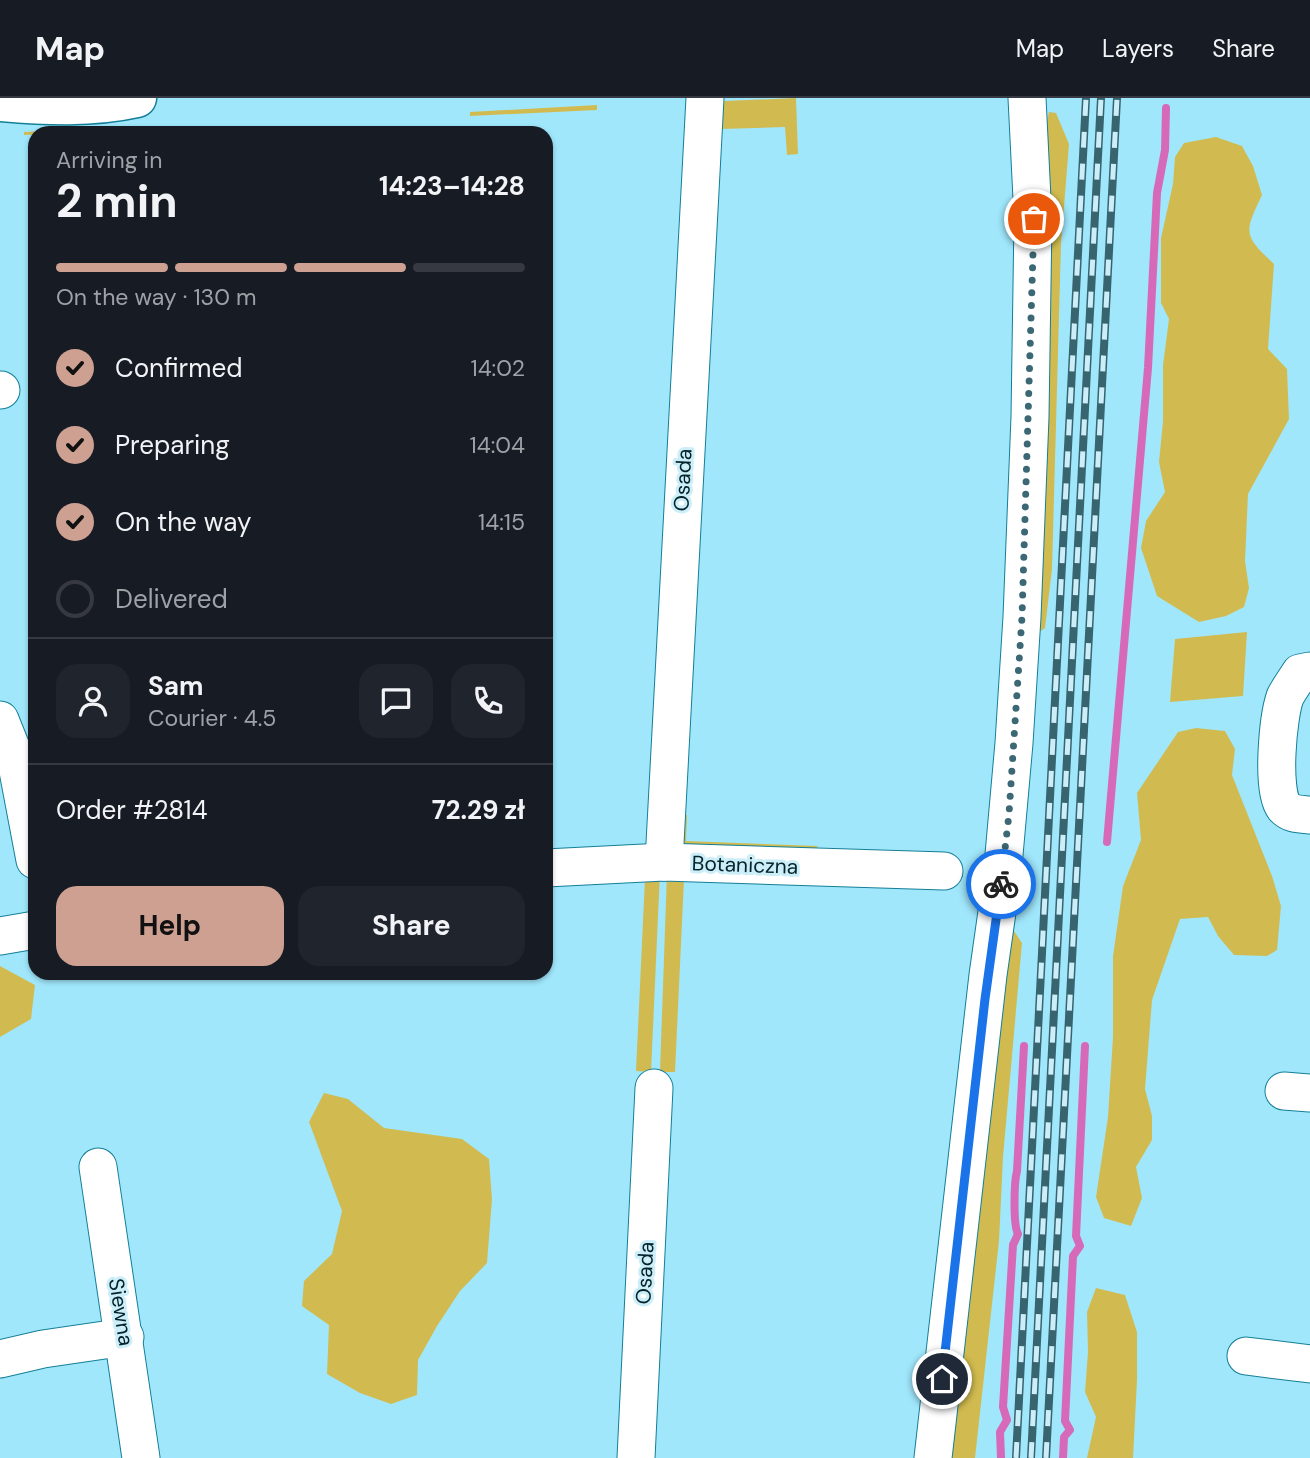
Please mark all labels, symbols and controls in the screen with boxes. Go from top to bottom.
text: Map [35,27,105,70]
text: Map [1016,33,1064,64]
text: Layers [1102,33,1174,64]
text: Share [1212,33,1275,64]
text: Arriving in [56,145,162,175]
text: 14:23–14:28 [379,169,525,203]
text: 2 min [56,171,178,231]
pin [1004,189,1064,249]
icon: bag [1015,200,1053,238]
text: On the way · 130 m [56,282,257,312]
icon: check [56,349,94,387]
text: Confirmed [115,351,242,385]
text: 14:02 [470,353,525,383]
icon: check [56,426,94,464]
text: Preparing [115,428,230,462]
text: 14:04 [470,430,525,460]
street label: Osada [667,448,699,512]
icon: check [56,503,94,541]
text: On the way [115,505,251,539]
text: 14:15 [478,507,525,537]
text: Delivered [115,582,228,616]
button: person [56,664,130,738]
button: chat [359,664,433,738]
button: phone [451,664,525,738]
text: Sam [148,669,203,703]
text: Courier · 4.5 [148,703,276,733]
text: Order #2814 [56,793,207,827]
text: 72.29 zł [432,793,525,827]
street label: Botaniczna [691,849,799,881]
courier [966,849,1036,919]
icon: bike [982,865,1020,903]
button: Help [56,886,284,966]
button: Share [298,886,525,966]
street label: Osada [629,1241,661,1305]
street label: Siewna [102,1276,140,1348]
pin [912,1349,972,1409]
icon: home [923,1360,961,1398]

